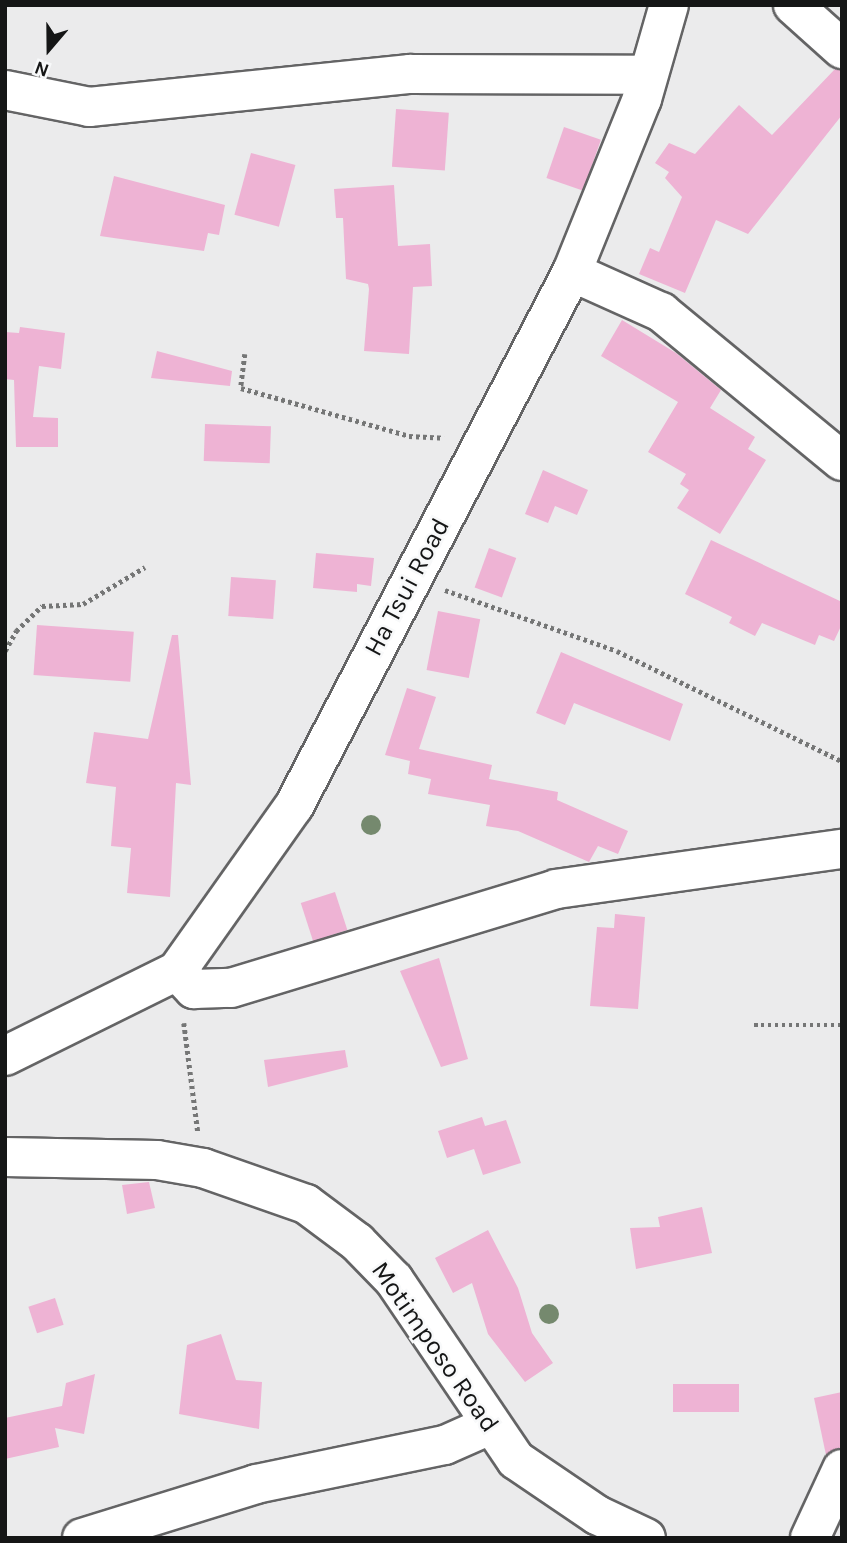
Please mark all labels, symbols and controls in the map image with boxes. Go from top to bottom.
north arrow [14,14,84,84]
text: N [32,56,52,81]
street label: Ha Tsui Road [358,513,456,661]
street label: Motimposo Road [364,1256,506,1438]

